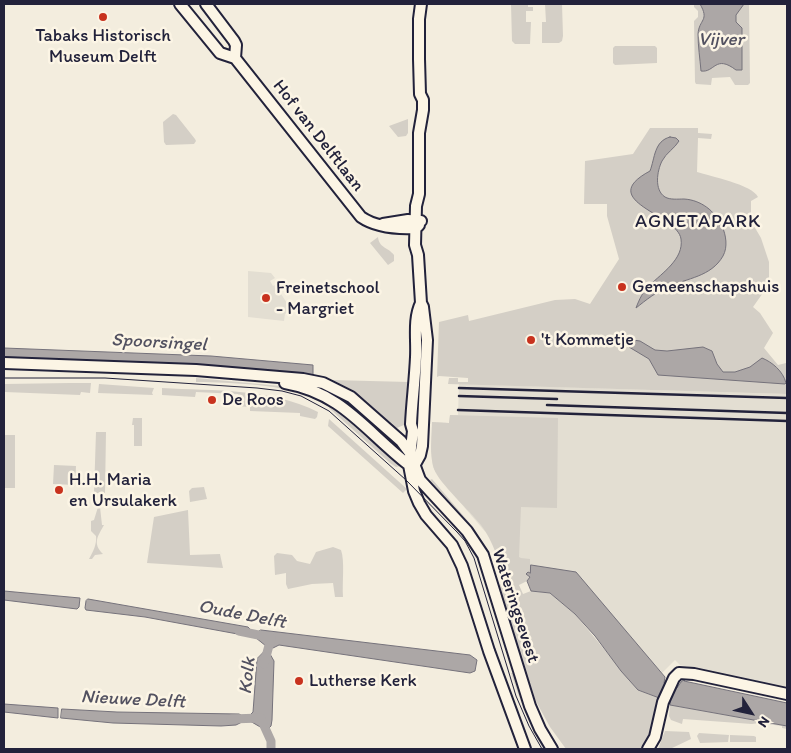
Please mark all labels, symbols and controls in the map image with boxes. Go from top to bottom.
marker: Tabaks Historisch Museum Delft [97,11,109,23]
place label: Tabaks Historisch Museum Delft [35,25,171,68]
water label: Vijver [698,29,744,51]
street label: Hof van Delftlaan [268,76,368,196]
district label: AGNETAPARK [633,211,763,233]
place label: Gemeenschapshuis [632,276,779,298]
place label: Freinetschool - Margriet [276,277,380,320]
marker: Gemeenschapshuis [616,281,628,293]
marker: Freinetschool - Margriet [260,292,272,304]
water label: Spoorsingel [111,329,207,357]
place label: 't Kommetje [541,329,634,351]
marker: 't Kommetje [525,334,537,346]
place label: De Roos [222,389,284,411]
marker: De Roos [206,394,218,406]
place label: H.H. Maria en Ursulakerk [69,469,177,512]
marker: H.H. Maria en Ursulakerk [53,484,65,496]
street label: Wateringsevest [486,546,544,666]
water label: Oude Delft [196,595,288,635]
water label: Kolk [235,656,261,696]
place label: Lutherse Kerk [309,670,417,692]
marker: Lutherse Kerk [293,675,305,687]
water label: Nieuwe Delft [80,686,186,714]
north arrow [726,688,776,738]
text: N [754,713,773,731]

